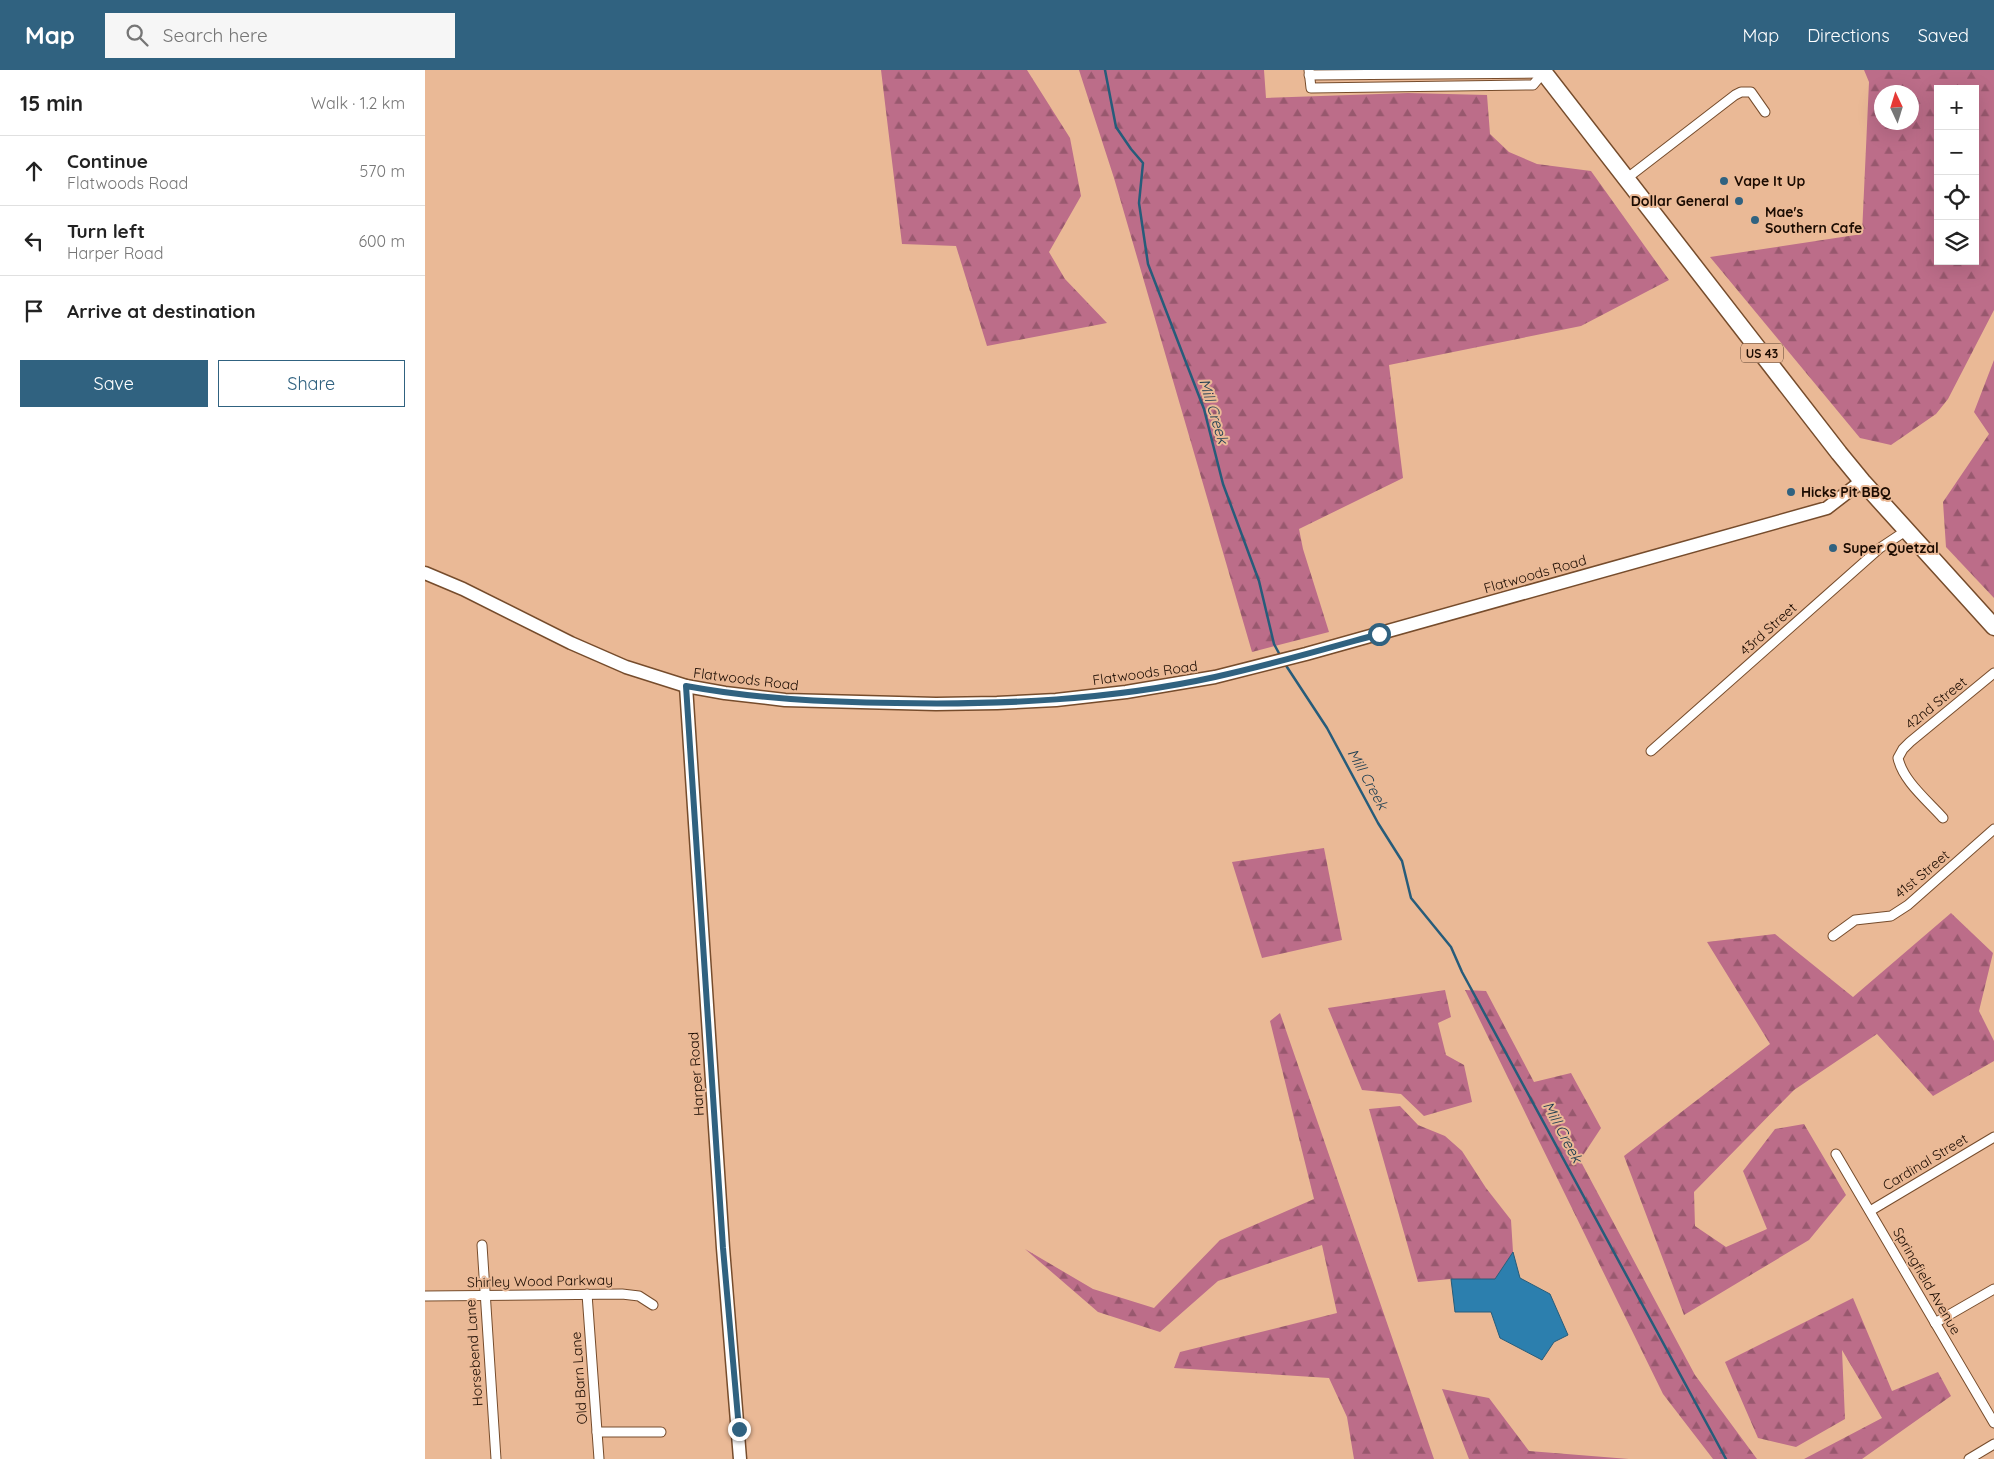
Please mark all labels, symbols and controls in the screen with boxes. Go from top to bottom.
search box [105,13,455,58]
text: Map [25,20,75,50]
icon: search [123,21,151,49]
text: Search here [163,23,268,47]
text: Map [1742,24,1779,47]
text: Directions [1807,24,1890,47]
text: Saved [1918,24,1969,47]
north arrow [1874,85,1919,130]
map controls [1934,85,1979,265]
button: + [1934,85,1979,130]
text: 15 min [20,90,83,116]
text: Walk · 1.2 km [311,93,405,113]
button: − [1934,130,1979,175]
text: Continue [67,149,148,173]
icon: ahead [20,157,48,185]
text: 570 m [360,161,405,181]
place label: Vape It Up [1734,172,1805,190]
text: Flatwoods Road [67,173,188,193]
marker: Vape It Up [1718,175,1730,187]
button: locate [1934,175,1979,220]
place label: Dollar General [1631,192,1729,210]
marker: Dollar General [1733,195,1745,207]
place label: Mae's Southern Cafe [1765,203,1862,237]
marker: Mae's Southern Cafe [1749,214,1761,226]
text: Turn left [67,219,145,243]
button: layers [1934,220,1979,265]
icon: left [20,227,48,255]
text: 600 m [358,231,405,251]
text: Harper Road [67,243,163,263]
icon: arrive [20,297,48,325]
text: Arrive at destination [67,299,256,323]
road number: US 43 [1741,344,1783,362]
button: Save [20,360,208,407]
button: Share [218,360,405,407]
water label: Mill Creek [1195,376,1233,448]
place label: Hicks Pit BBQ [1801,483,1891,501]
marker: Hicks Pit BBQ [1785,486,1797,498]
place label: Super Quetzal [1843,539,1939,557]
marker: Super Quetzal [1827,542,1839,554]
street label: Flatwoods Road [1482,551,1588,597]
street label: 43rd Street [1736,599,1800,659]
route start [1368,623,1391,646]
street label: Flatwoods Road [1091,657,1199,689]
street label: Flatwoods Road [692,664,800,694]
street label: 42nd Street [1902,673,1971,733]
water label: Mill Creek [1343,745,1393,815]
street label: 41st Street [1891,846,1953,902]
street label: Harper Road [684,1031,708,1117]
water label: Mill Creek [1539,1098,1588,1168]
street label: Cardinal Street [1879,1129,1971,1194]
street label: Springfield Avenue [1889,1224,1965,1338]
street label: Shirley Wood Parkway [467,1271,613,1291]
street label: Horsebend Lane [461,1299,487,1407]
street label: Old Barn Lane [567,1331,591,1425]
route end [728,1418,751,1441]

